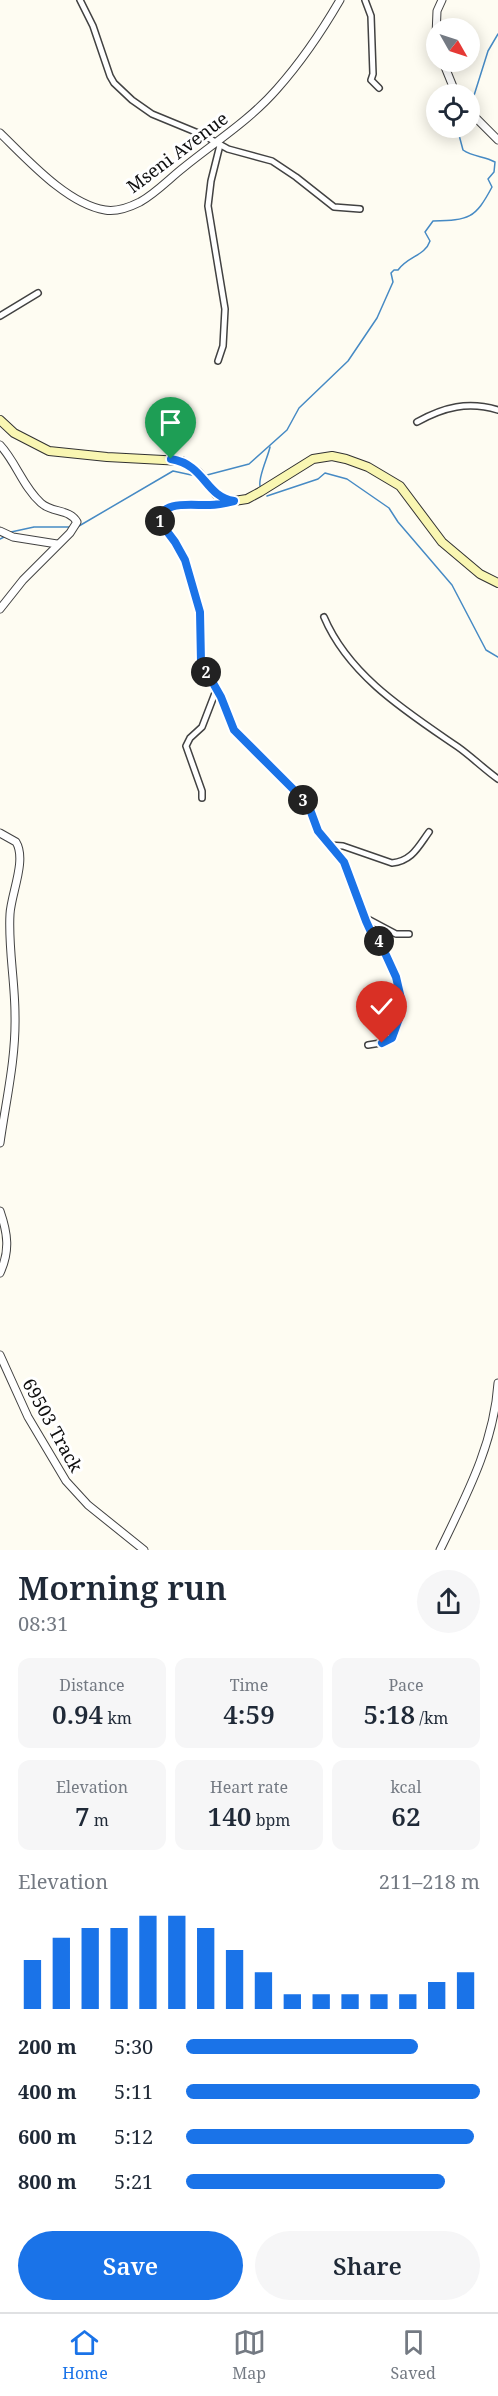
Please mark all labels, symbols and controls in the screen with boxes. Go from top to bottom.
north arrow [426,18,480,72]
map controls [426,18,480,138]
button: locate [426,84,480,138]
street label: Mseni Avenue [121,106,233,198]
pin [145,397,196,459]
icon: arrive [154,406,187,439]
pin: 1 [145,506,175,536]
text: 1 [155,510,165,532]
pin: 2 [191,657,221,687]
text: 2 [201,661,211,683]
pin: 3 [288,785,318,815]
text: 3 [298,789,308,811]
pin: 4 [364,926,394,956]
text: 4 [374,930,384,952]
pin [356,981,407,1043]
icon: check [365,990,398,1023]
street label: 69503 Track [17,1374,89,1477]
text: Morning run [18,1565,227,1610]
button: share [417,1570,480,1633]
text: 08:31 [18,1610,68,1637]
text: Distance [59,1674,125,1696]
text: Time [230,1674,268,1696]
text: Pace [388,1674,424,1696]
text: 0.94 [52,1696,103,1732]
text: 4:59 [223,1696,275,1732]
text: 5:18 [364,1696,415,1732]
text: km [103,1707,132,1729]
text: /km [415,1707,448,1729]
text: Elevation [56,1776,128,1798]
text: Heart rate [210,1776,288,1798]
text: kcal [391,1776,421,1798]
text: 7 [75,1798,90,1834]
text: 140 [208,1798,251,1834]
text: 62 [391,1798,421,1834]
text: m [90,1809,109,1831]
text: bpm [251,1809,290,1831]
text: Elevation [18,1868,108,1895]
text: 211–218 m [379,1868,480,1895]
text: 200 m [18,2033,77,2060]
text: 5:30 [114,2033,153,2060]
text: 400 m [18,2078,77,2105]
text: 5:11 [114,2078,153,2105]
text: 600 m [18,2123,77,2150]
text: 5:12 [114,2123,153,2150]
text: 800 m [18,2168,77,2195]
text: 5:21 [114,2168,153,2195]
button: Save [18,2231,243,2300]
button: Share [255,2231,480,2300]
tab: Home [62,2326,108,2384]
tab: Map [232,2326,266,2384]
tab: Saved [390,2326,436,2384]

